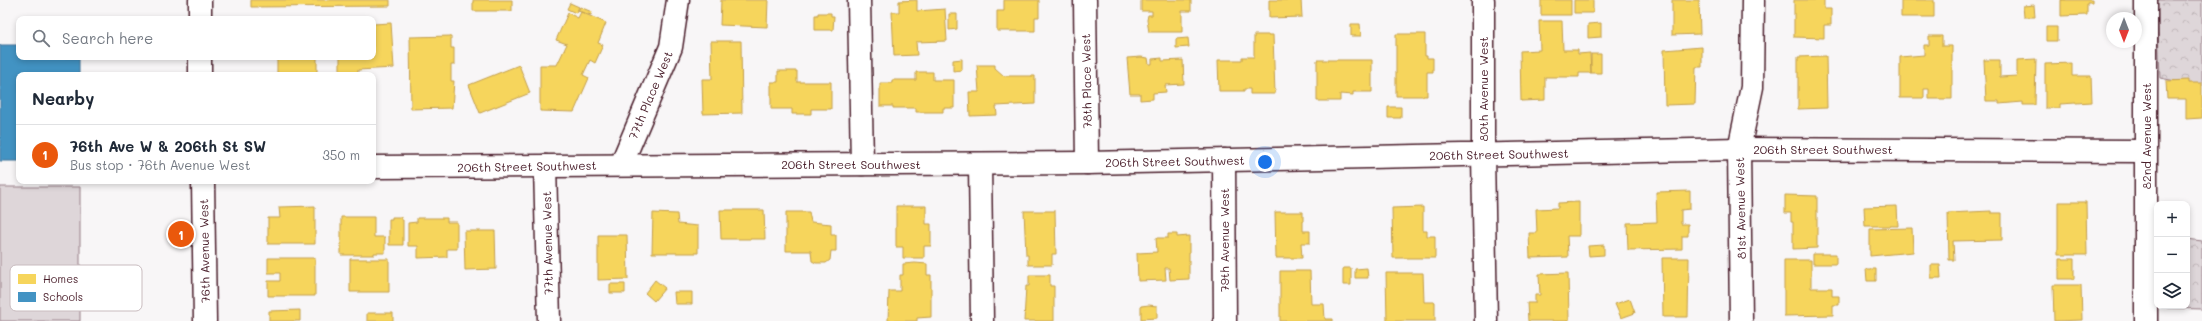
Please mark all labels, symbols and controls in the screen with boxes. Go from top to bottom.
north arrow [2106,12,2142,48]
search box [16,16,376,60]
icon: search [30,27,52,49]
text: Search here [62,28,153,48]
street label: 78th Place West [1077,33,1095,129]
street label: 80th Avenue West [1475,37,1491,142]
street label: 77th Place West [624,48,676,142]
street label: 82nd Avenue West [2138,83,2154,189]
text: Nearby [32,87,94,109]
text: 76th Ave W & 206th St SW [70,136,266,156]
street label: 206th Street Southwest [1753,141,1893,157]
street label: 206th Street Southwest [1429,145,1569,163]
text: 1 [42,146,48,163]
text: 350 m [322,146,360,163]
street label: 206th Street Southwest [1105,152,1245,170]
your location [1255,152,1275,172]
text: Bus stop · 76th Avenue West [70,156,250,173]
street label: 206th Street Southwest [781,156,921,172]
street label: 206th Street Southwest [457,157,597,175]
street label: 81st Avenue West [1731,157,1749,259]
street label: 79th Avenue West [1216,188,1232,292]
street label: 77th Avenue West [538,191,556,295]
street label: 76th Avenue West [195,199,213,303]
map controls [2154,201,2190,309]
button: + [2154,201,2190,237]
pin: 1 [168,219,194,249]
button: − [2154,237,2190,273]
legend [10,265,142,311]
text: Homes [43,271,78,286]
button: layers [2154,273,2190,309]
text: Schools [43,289,83,304]

